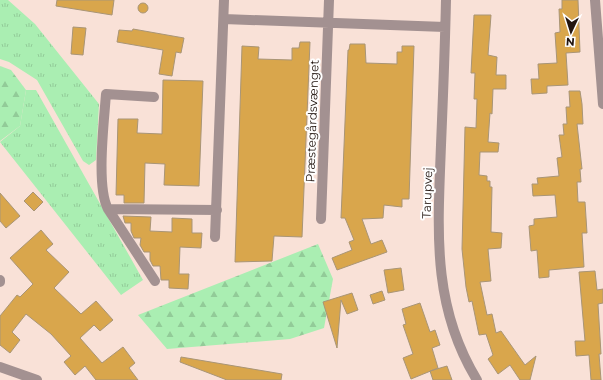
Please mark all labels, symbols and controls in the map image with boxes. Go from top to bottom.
north arrow [551,12,591,52]
text: N [565,35,575,49]
street label: Præstegårdsvænget [302,59,322,183]
street label: Tarupvej [419,167,435,219]

